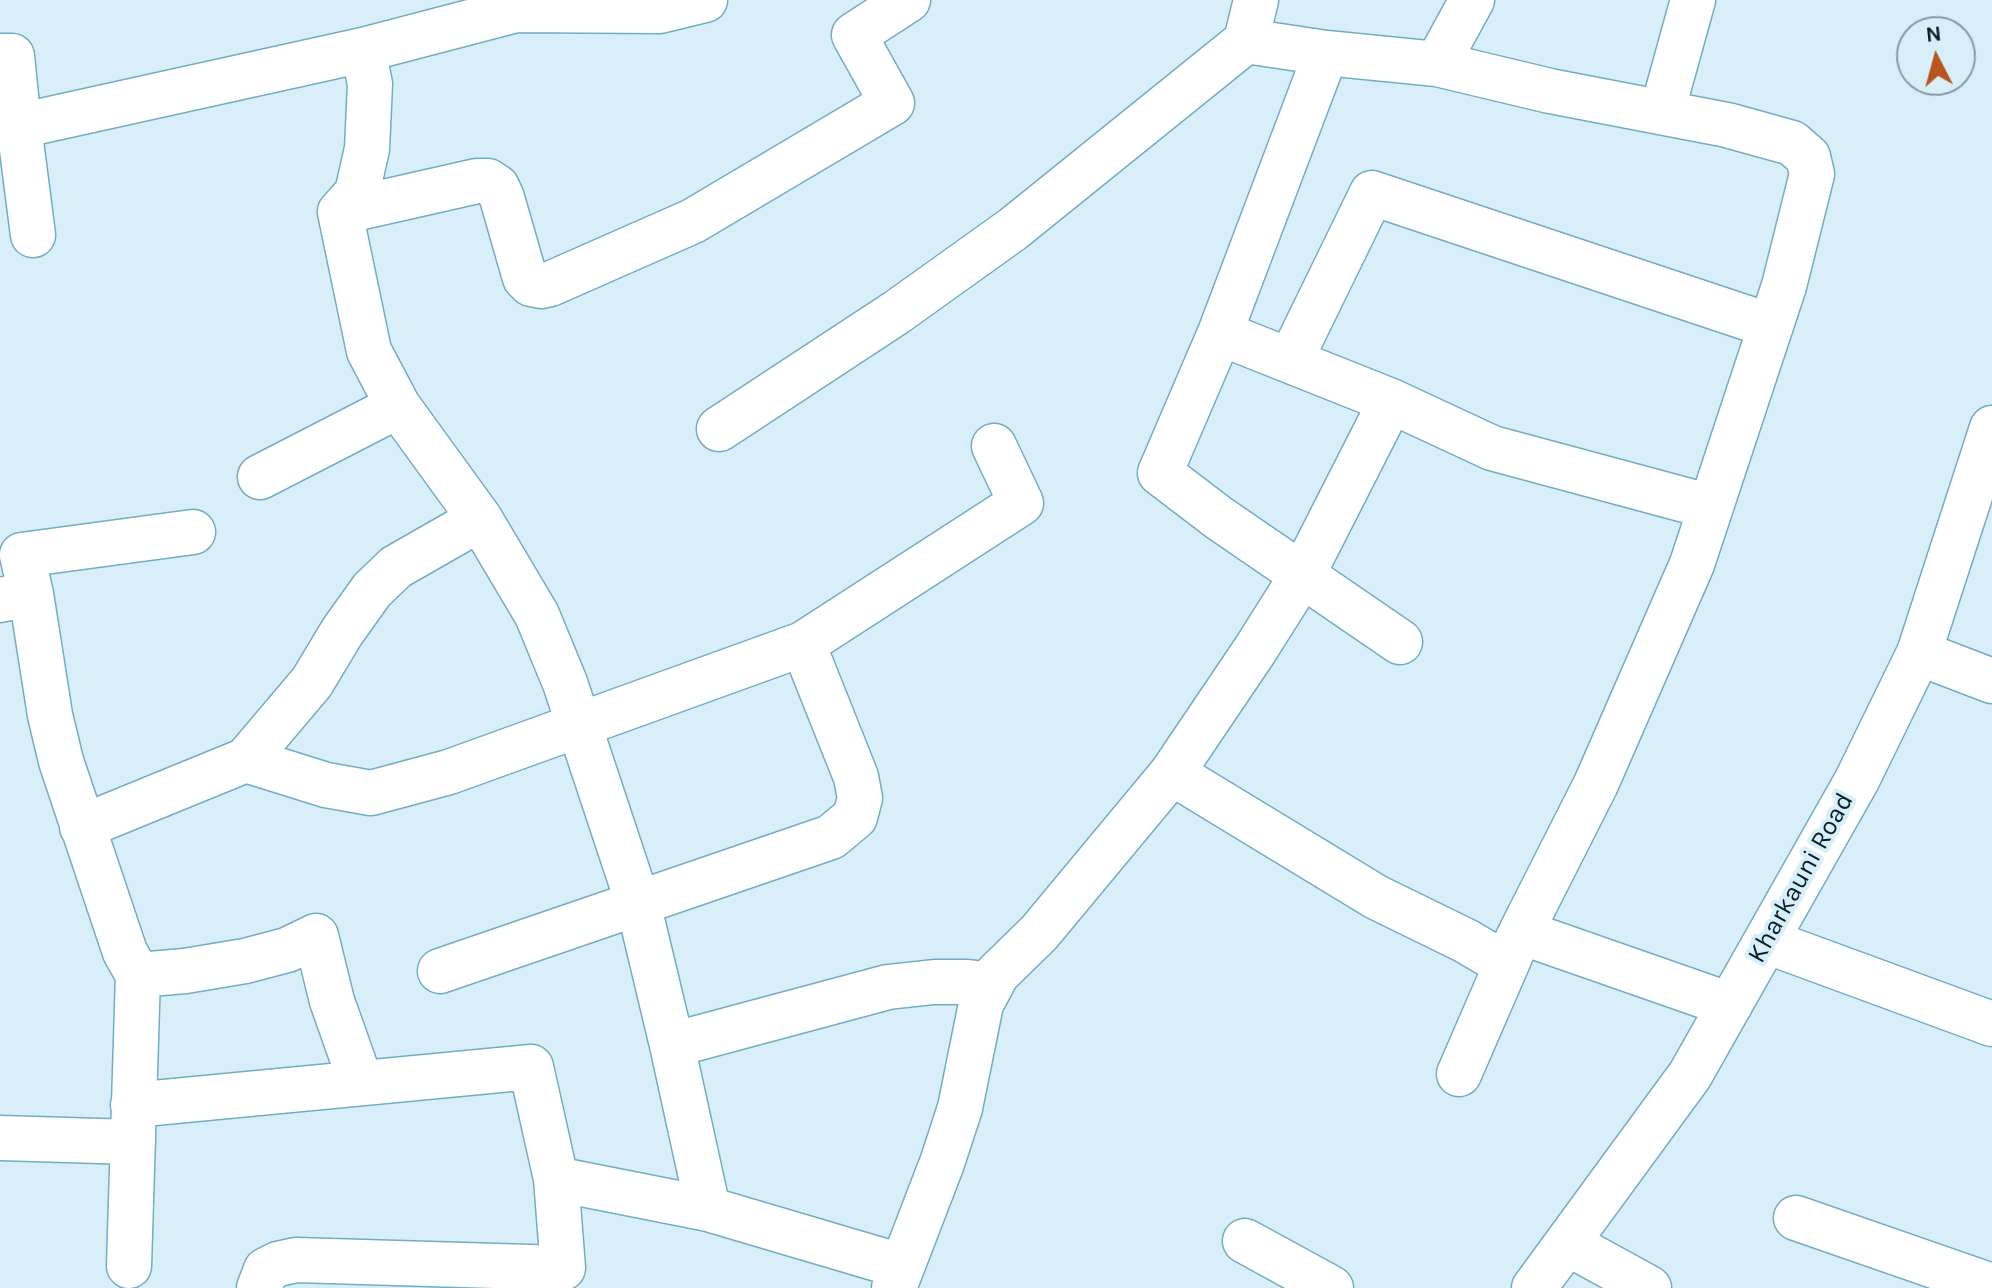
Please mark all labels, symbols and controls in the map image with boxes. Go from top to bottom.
north arrow [1896,16,1976,96]
text: N [1924,20,1943,48]
street label: Kharkauni Road [1741,788,1861,968]

